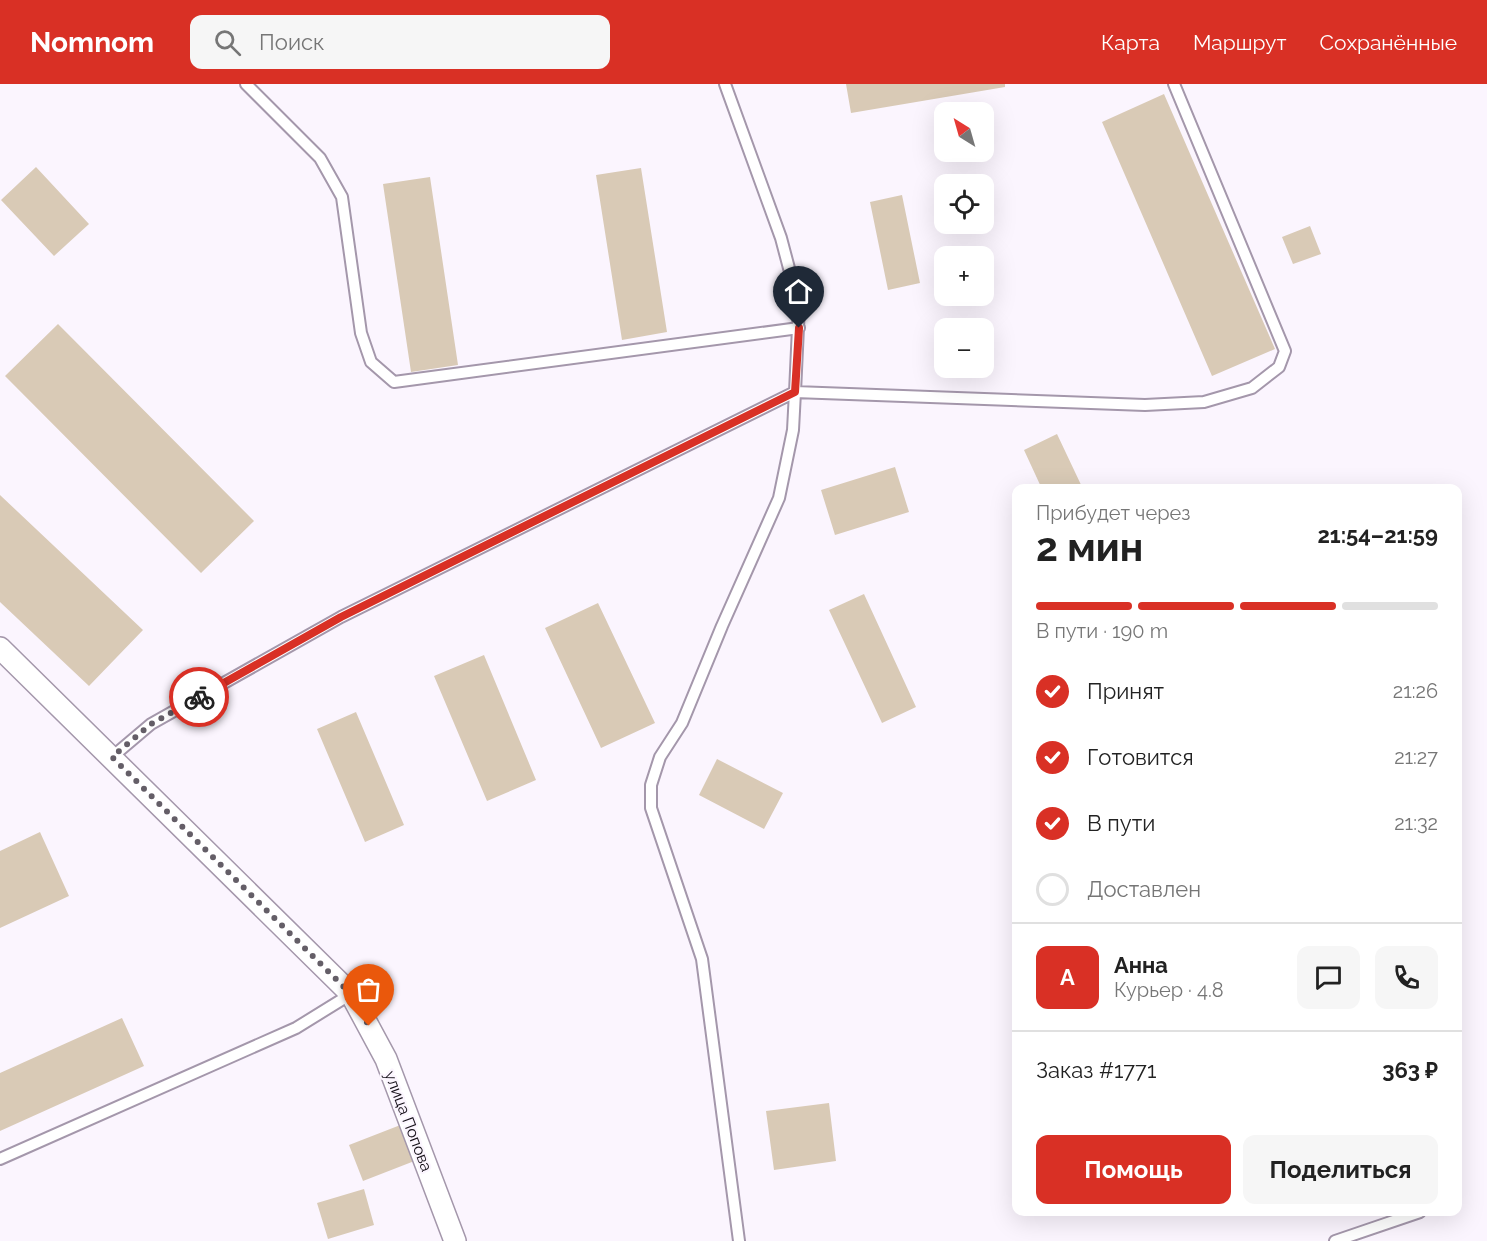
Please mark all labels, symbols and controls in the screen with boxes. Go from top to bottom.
search box [190,15,610,69]
text: Nomnom [30,26,154,59]
icon: search [211,26,244,59]
text: Поиск [259,29,325,55]
text: Карта [1101,30,1160,55]
text: Маршрут [1193,30,1286,55]
text: Сохранённые [1319,30,1457,55]
north arrow [934,102,994,162]
map controls [934,102,994,378]
button: locate [934,174,994,234]
button: + [934,246,994,306]
pin [773,266,824,328]
icon: home [782,275,815,308]
button: − [934,318,994,378]
text: Прибудет через [1036,501,1190,525]
text: 21:54–21:59 [1317,522,1438,548]
text: 2 мин [1036,524,1143,570]
text: В пути · 190 m [1036,619,1168,643]
courier [169,667,229,727]
icon: check [1036,675,1069,708]
text: Принят [1087,678,1164,704]
text: 21:26 [1393,679,1438,703]
icon: bike [183,681,216,714]
icon: check [1036,741,1069,774]
text: Готовится [1087,744,1194,770]
text: 21:27 [1394,745,1438,769]
icon: check [1036,807,1069,840]
text: В пути [1087,810,1155,836]
text: 21:32 [1394,811,1438,835]
text: Доставлен [1087,876,1201,902]
button: chat [1297,946,1360,1009]
button: phone [1375,946,1438,1009]
text: Анна [1114,952,1168,978]
pin [343,964,394,1026]
text: А [1060,964,1075,990]
icon: bag [352,973,385,1006]
text: Курьер · 4.8 [1114,978,1224,1002]
text: Заказ #1771 [1036,1057,1156,1083]
text: 363 ₽ [1382,1057,1438,1083]
street label: улица Попова [381,1068,436,1174]
button: Помощь [1036,1135,1231,1204]
button: Поделиться [1243,1135,1438,1204]

